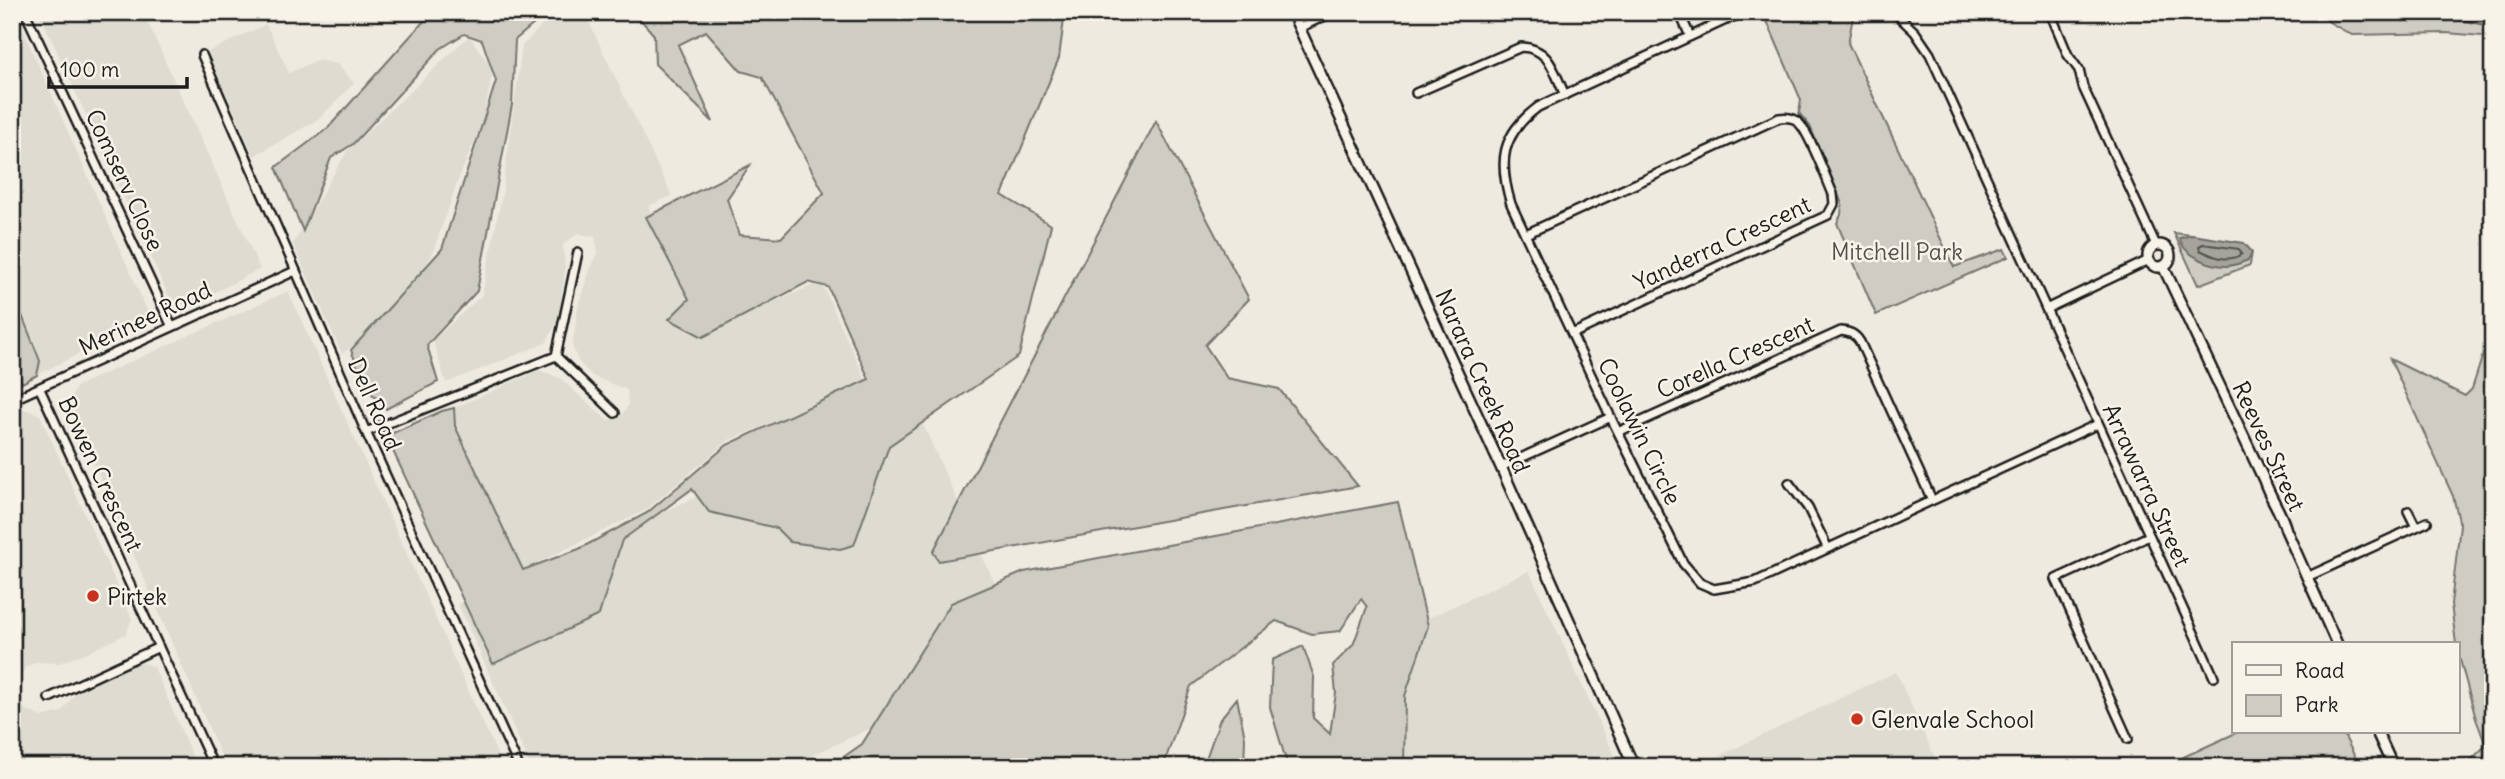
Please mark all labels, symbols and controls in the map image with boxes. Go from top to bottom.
scale bar [49,46,187,90]
text: 100 m [60,56,119,83]
street label: Comserv Close [80,105,170,255]
street label: Yanderra Crescent [1629,189,1815,297]
park label: Mitchell Park [1831,237,1963,266]
street label: Merinee Road [74,275,216,361]
street label: Narara Creek Road [1429,284,1537,478]
street label: Corella Crescent [1652,309,1818,405]
street label: Dell Road [342,353,408,455]
street label: Coolawin Circle [1592,353,1688,509]
street label: Reeves Street [2226,377,2312,516]
street label: Bowen Crescent [52,392,150,557]
street label: Arrawarra Street [2097,399,2197,571]
place label: Pirtek [107,582,167,611]
marker: Pirtek [85,588,101,604]
legend [2232,642,2460,734]
text: Road [2295,657,2344,684]
text: Park [2295,691,2338,718]
place label: Glenvale School [1871,705,2034,734]
marker: Glenvale School [1849,711,1865,727]

